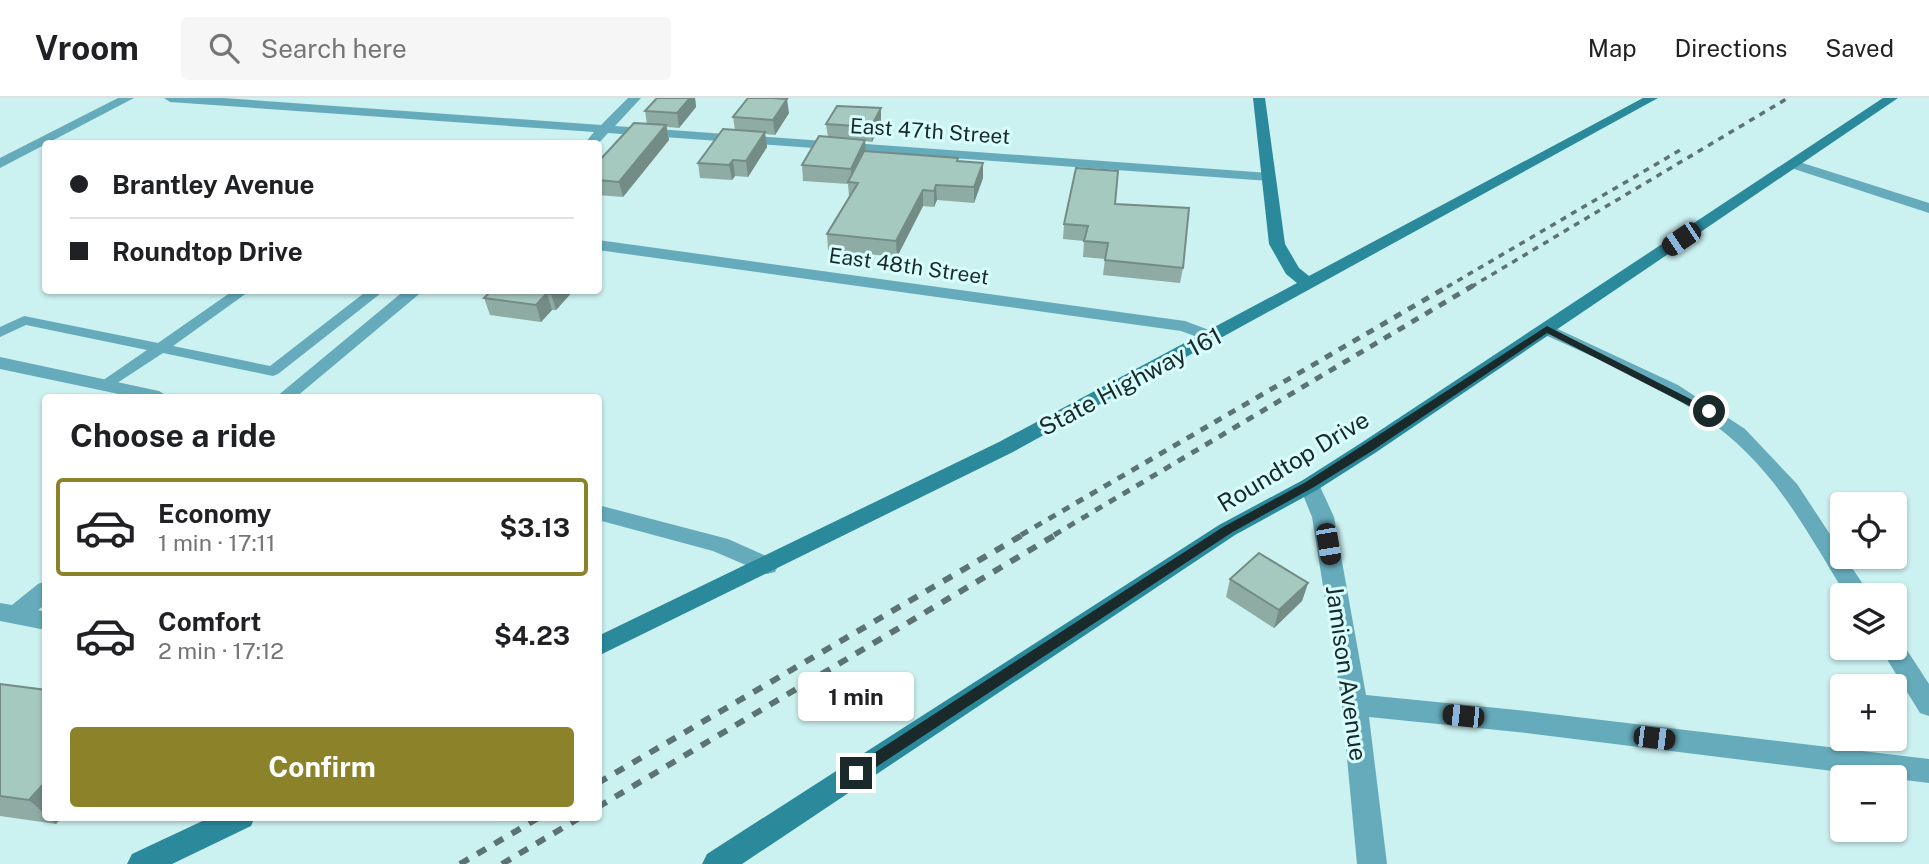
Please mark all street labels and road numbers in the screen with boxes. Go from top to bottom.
street label: East 47th Street [849,113,1011,149]
street label: East 48th Street [827,242,991,290]
street label: State Highway 161 [1034,321,1226,441]
street label: Roundtop Drive [1212,405,1374,517]
street label: Jamison Avenue [1321,583,1373,763]

